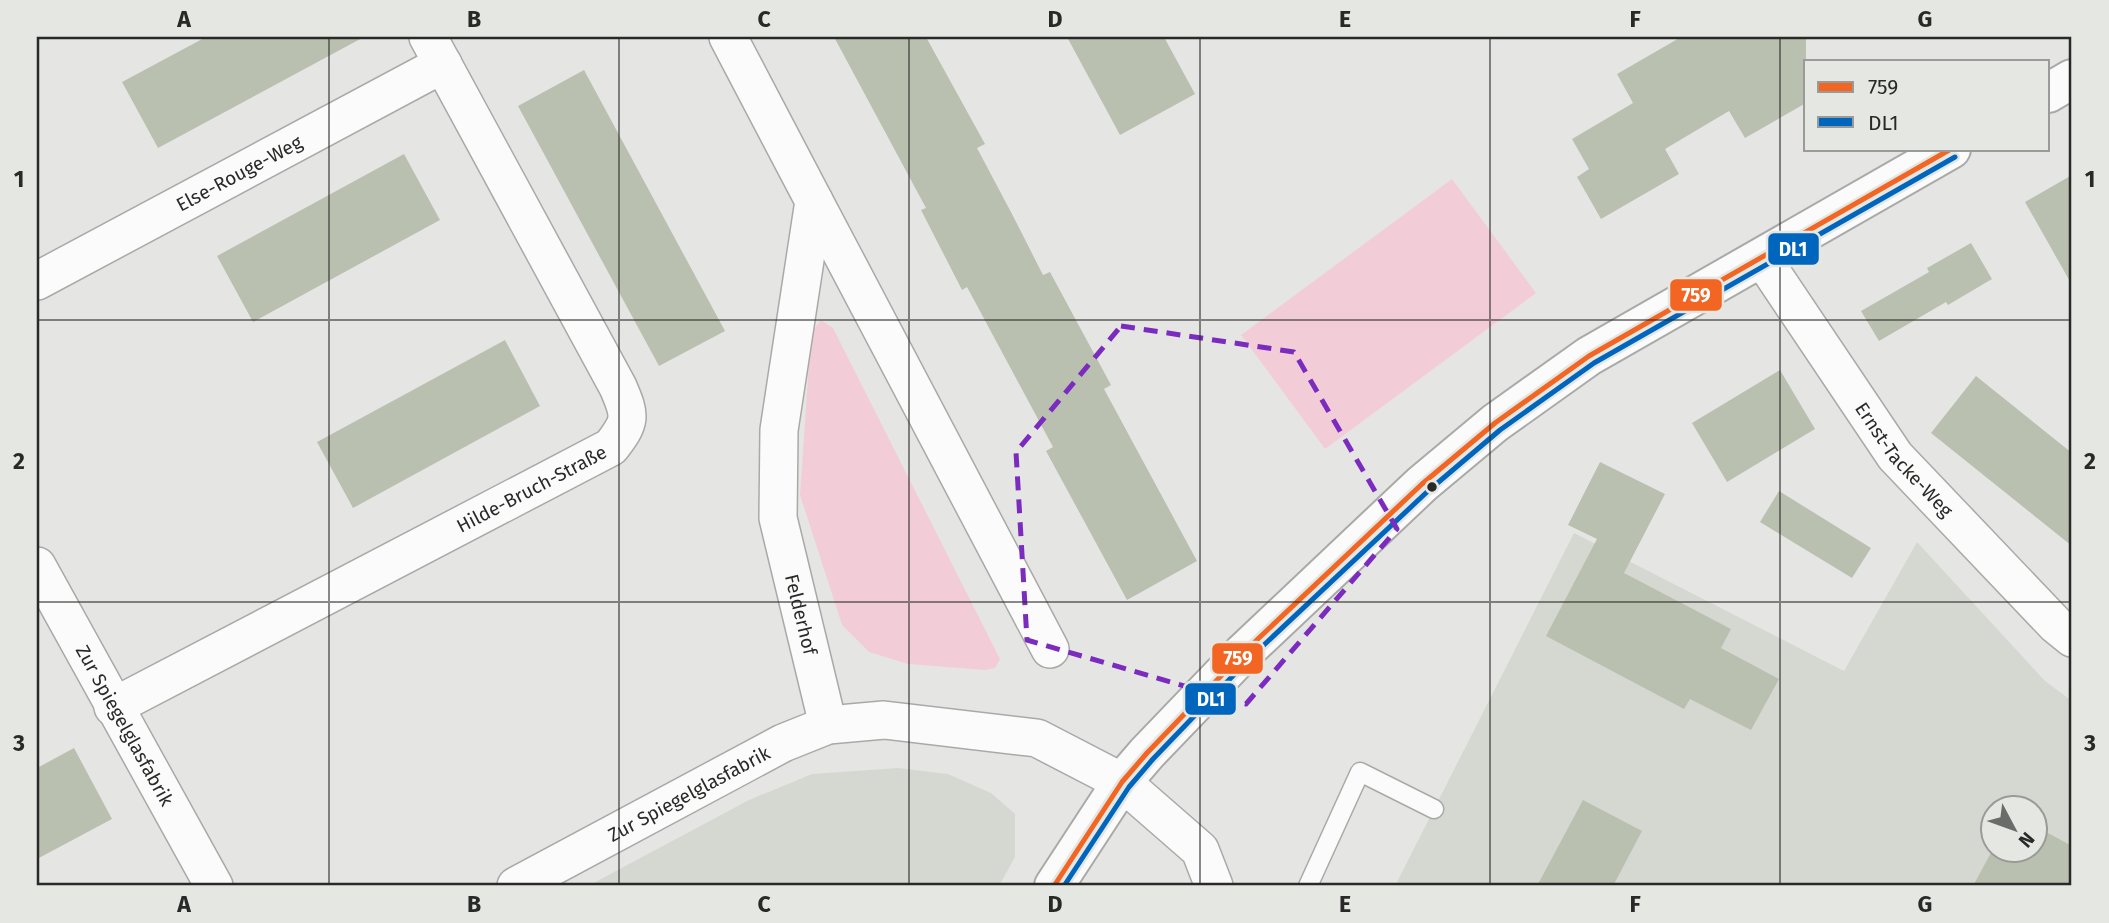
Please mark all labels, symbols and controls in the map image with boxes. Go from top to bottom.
text: A [176,5,191,33]
text: B [467,5,481,33]
text: C [757,5,771,33]
text: D [1048,5,1063,33]
text: E [1339,5,1351,33]
text: F [1629,5,1641,33]
text: G [1918,5,1932,33]
legend [1804,60,2050,150]
text: 759 [1868,74,1898,100]
text: DL1 [1868,110,1899,136]
street label: Else-Rouge-Weg [172,130,306,216]
text: 1 [14,165,24,193]
text: 1 [2085,165,2095,193]
line badge: DL1 [1767,232,1820,266]
text: DL1 [1779,238,1807,261]
line badge: 759 [1669,278,1723,312]
text: 759 [1681,284,1711,307]
street label: Ernst-Tacke-Weg [1851,398,1958,521]
street label: Hilde-Bruch-Straße [452,440,610,537]
text: 2 [13,447,25,475]
text: 2 [2084,447,2096,475]
unlabelled marker [1425,480,1439,494]
street label: Felderhof [780,572,822,659]
street label: Zur Spiegelglasfabrik [71,641,179,810]
line badge: 759 [1211,642,1264,675]
text: 759 [1223,647,1253,670]
line badge: DL1 [1184,682,1237,716]
text: DL1 [1197,688,1225,711]
text: 3 [12,729,25,757]
text: 3 [2083,729,2096,757]
street label: Zur Spiegelglasfabrik [604,741,774,846]
north arrow [1980,794,2050,864]
text: N [2014,828,2039,852]
text: A [176,890,191,918]
text: B [467,890,481,918]
text: C [757,890,771,918]
text: D [1048,890,1063,918]
text: E [1339,890,1351,918]
text: F [1629,890,1641,918]
text: G [1918,890,1932,918]

